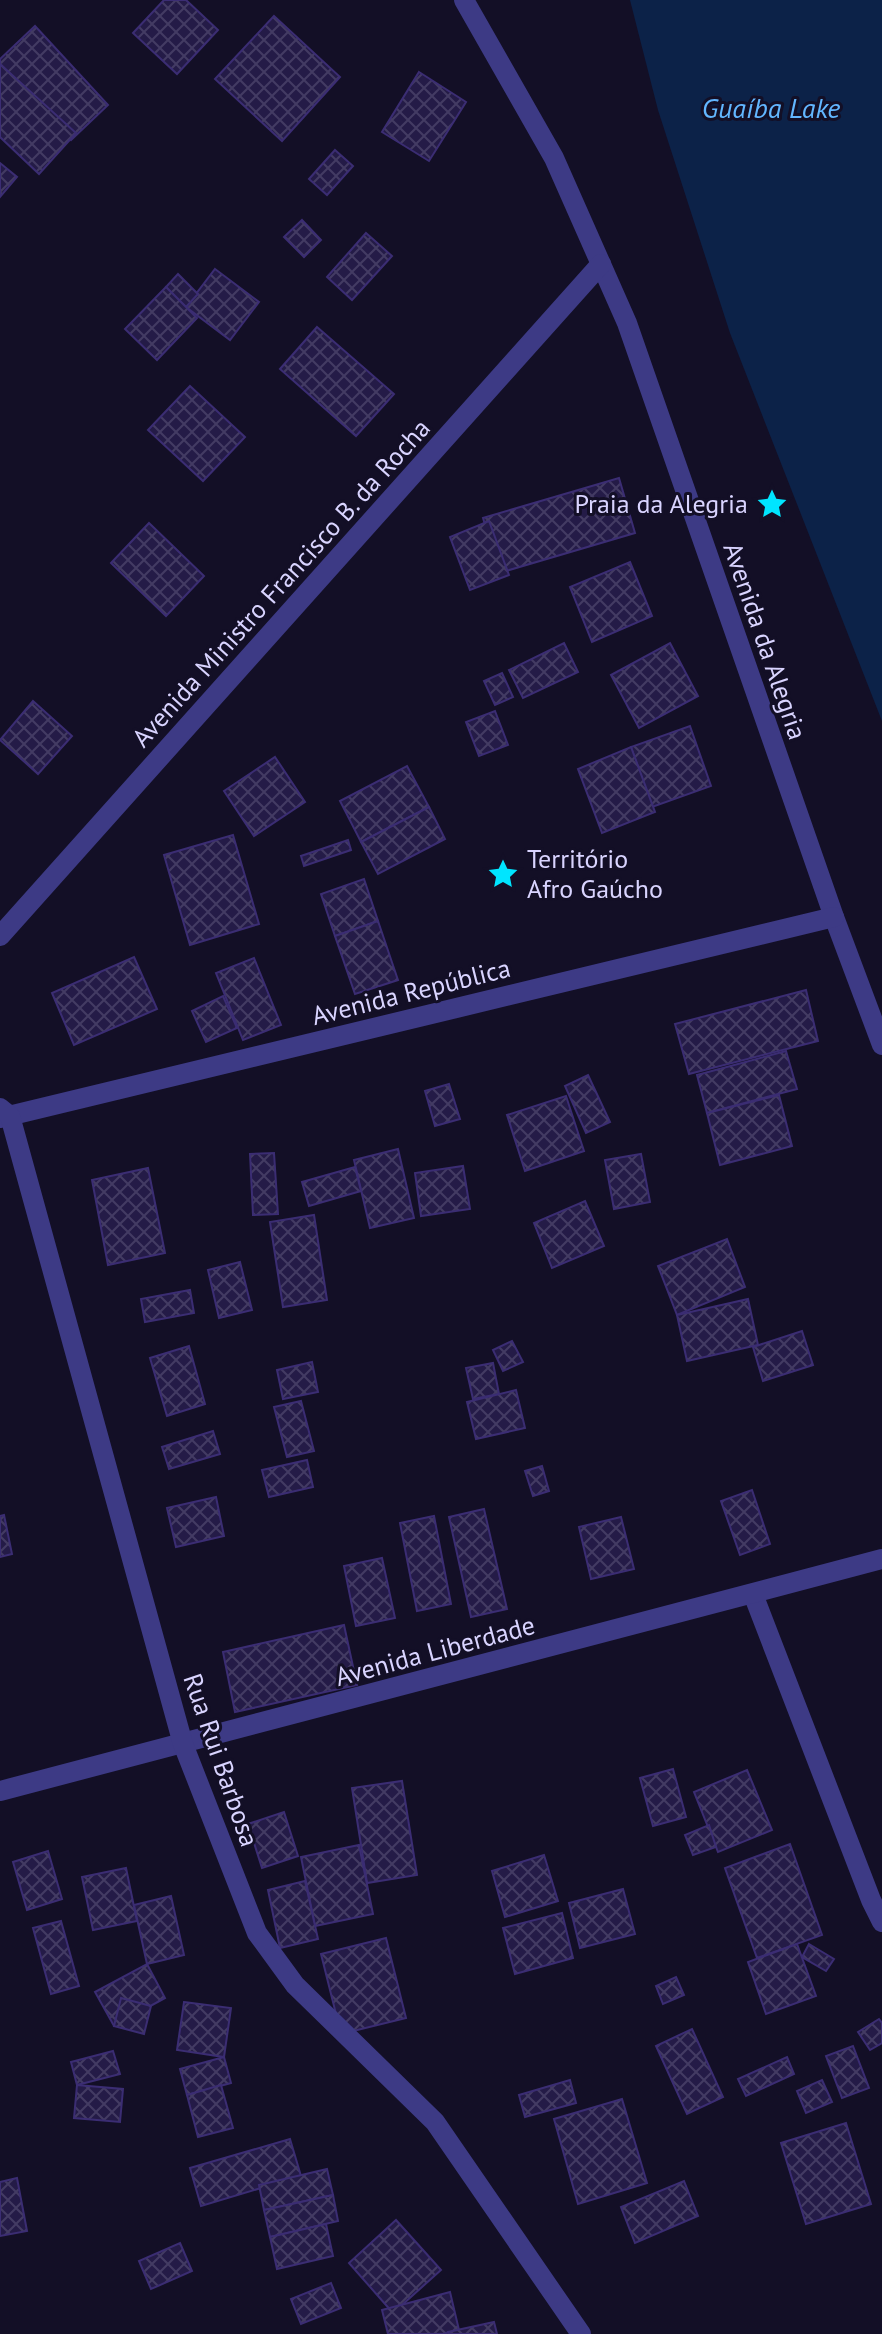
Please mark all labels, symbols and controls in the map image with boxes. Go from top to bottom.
water label: Guaíba Lake [702,89,840,126]
street label: Avenida Ministro Francisco B. da Rocha [124,412,437,754]
place label: Praia da Alegria [574,487,748,520]
place icon: Praia da Alegria [755,487,789,521]
street label: Avenida da Alegria [716,538,815,744]
place label: Território Afro Gaúcho [527,842,663,905]
place icon: Território Afro Gaúcho [486,857,520,891]
street label: Avenida República [308,951,514,1032]
street label: Avenida Liberdade [331,1608,538,1693]
street label: Rua Rui Barbosa [176,1669,267,1851]

